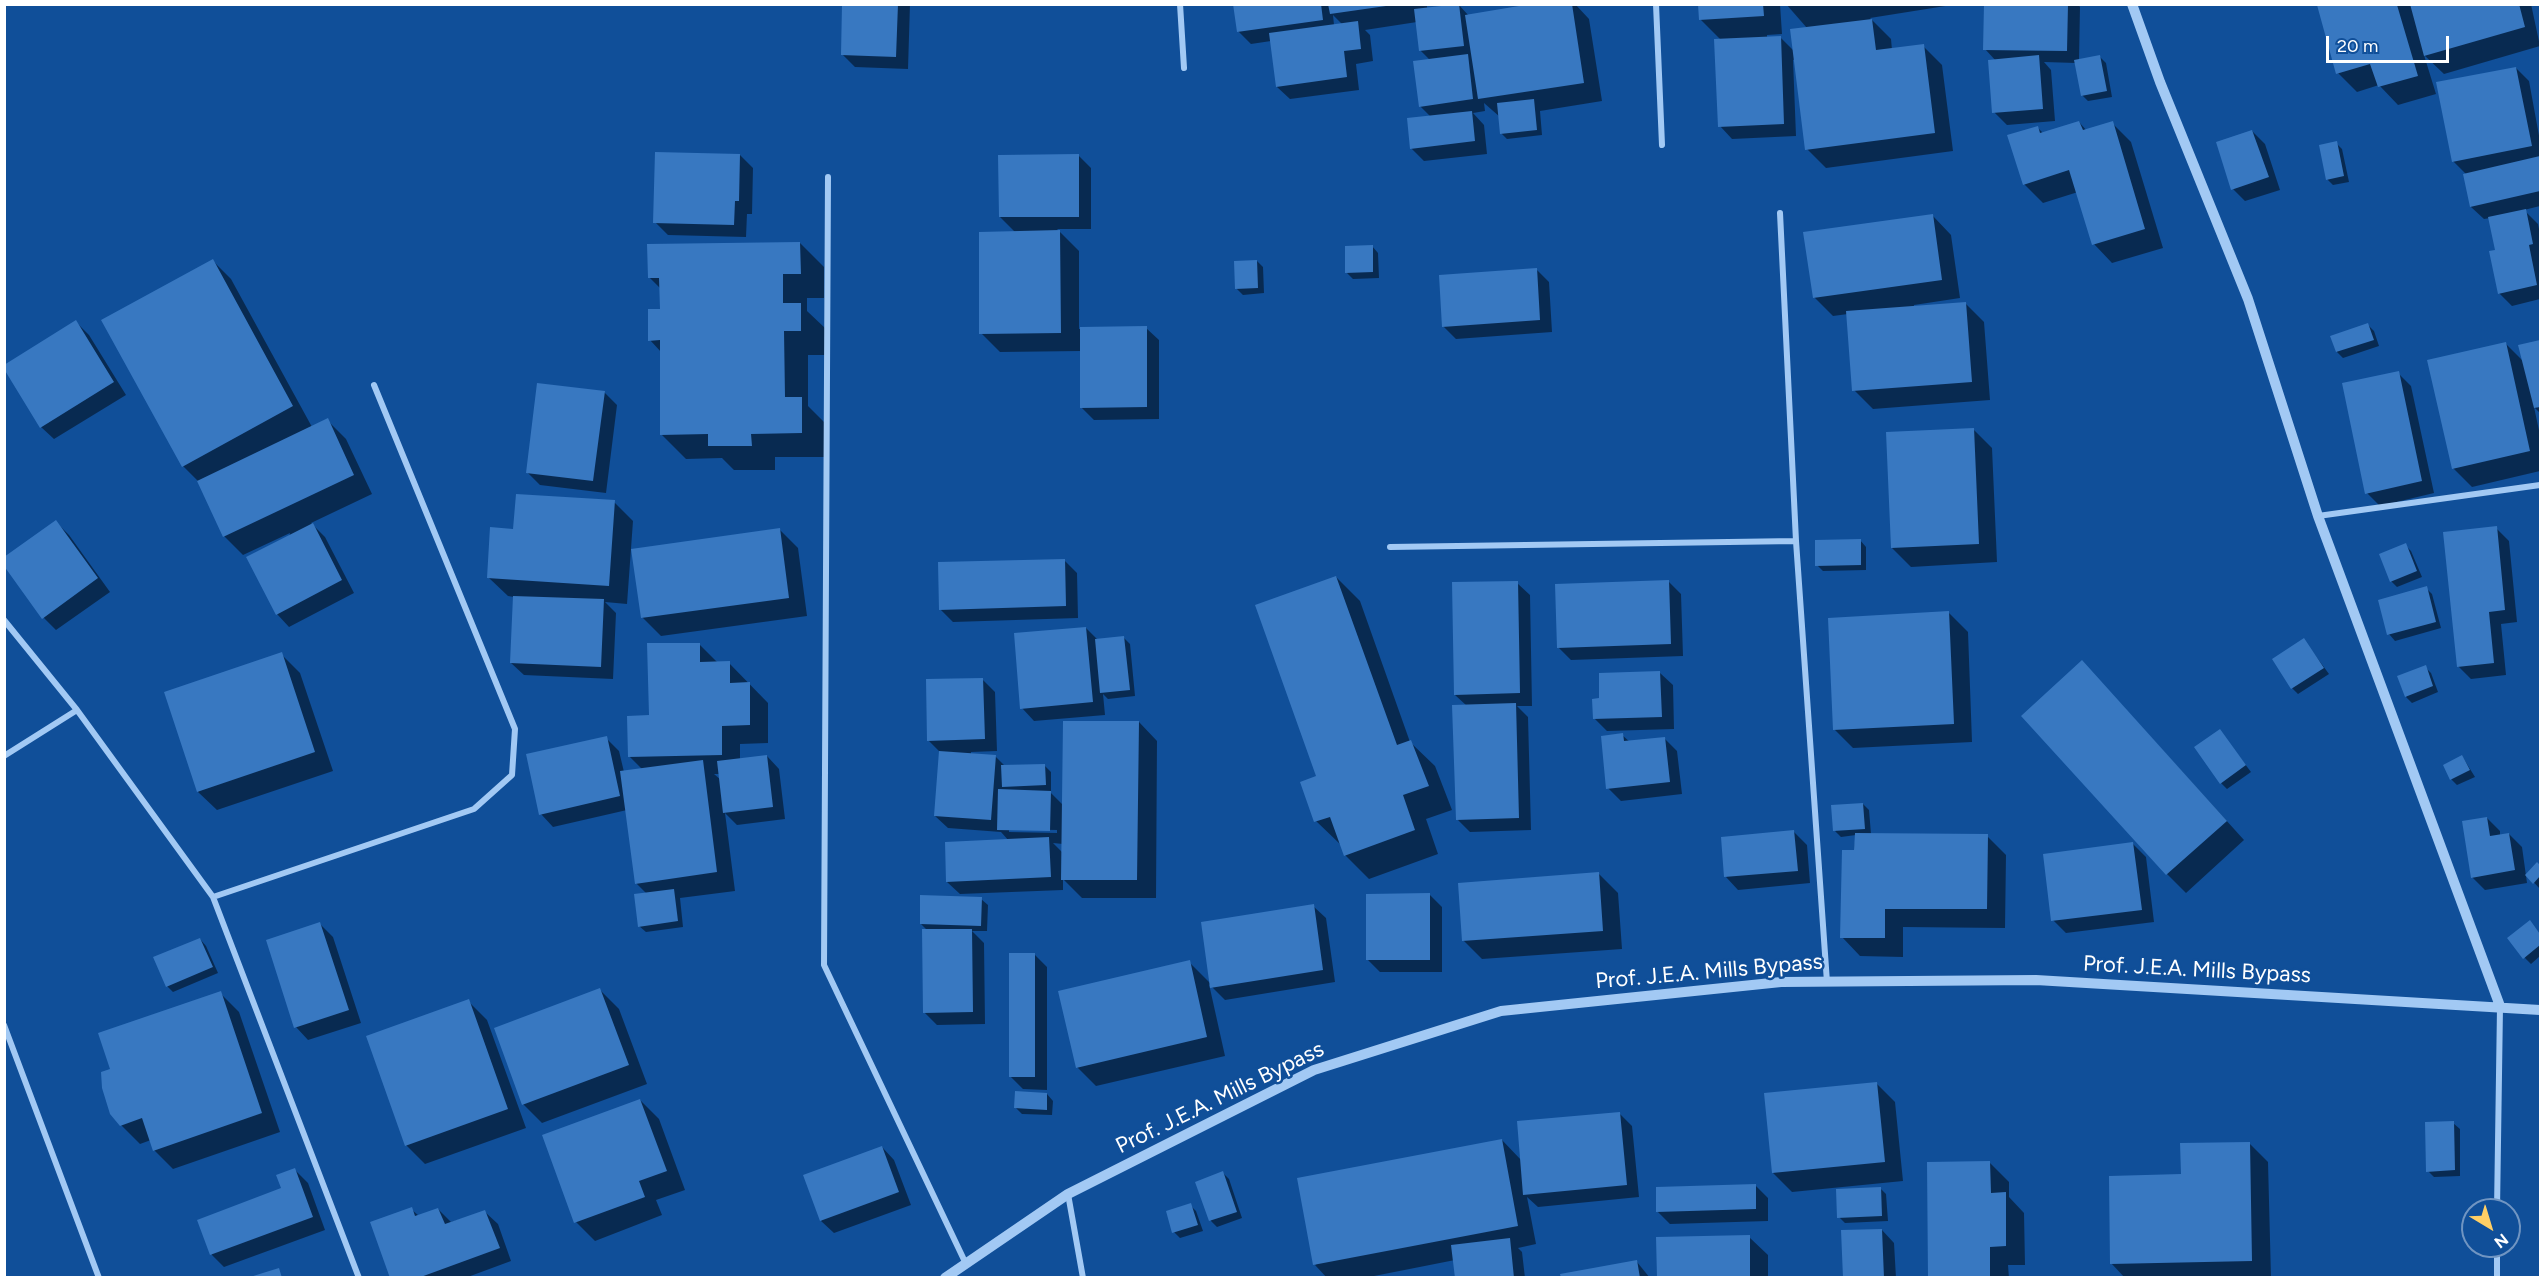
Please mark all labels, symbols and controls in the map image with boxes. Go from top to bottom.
scale bar [2329,24,2452,62]
text: 20 m [2337,35,2378,57]
street label: Prof. J.E.A. Mills Bypass [1594,949,1824,995]
street label: Prof. J.E.A. Mills Bypass [2082,951,2312,989]
street label: Prof. J.E.A. Mills Bypass [1112,1036,1328,1160]
north arrow [2461,1198,2521,1258]
text: N [2490,1230,2512,1252]

